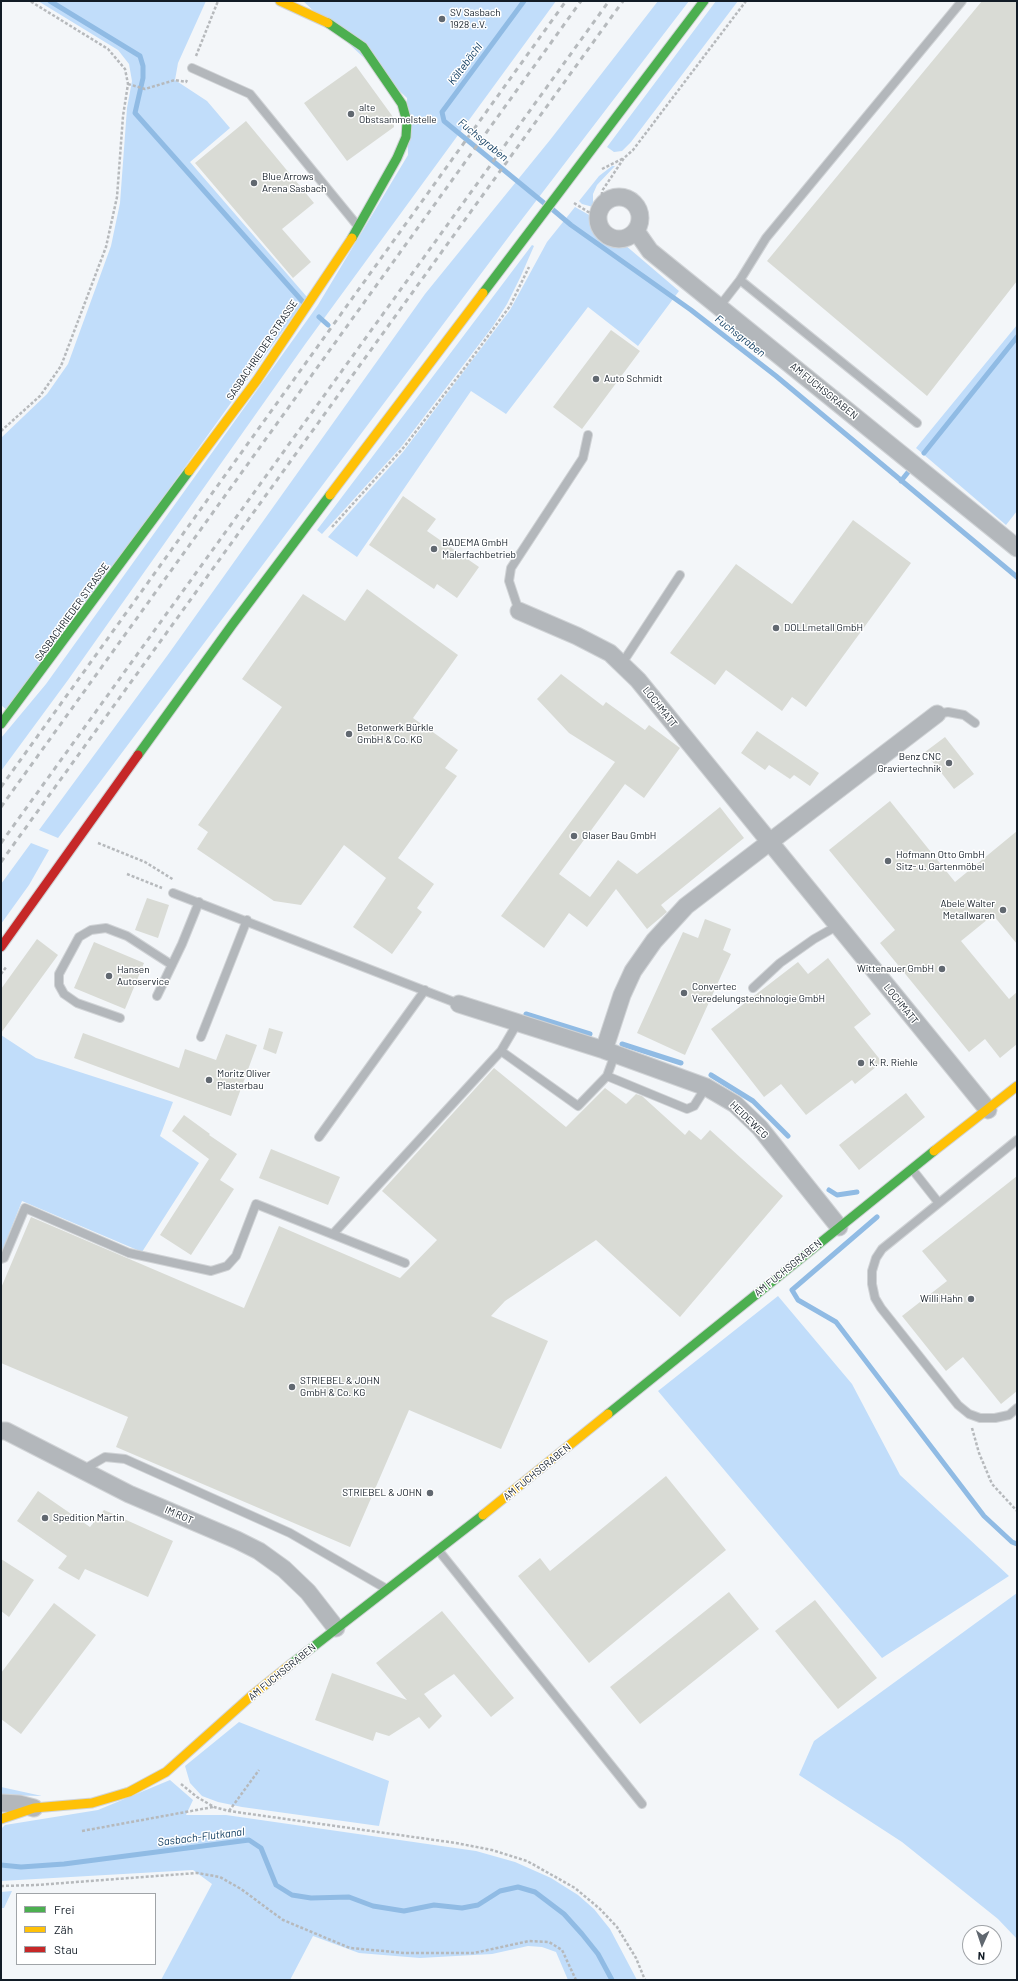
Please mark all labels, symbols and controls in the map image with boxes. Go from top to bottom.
place label: SV Sasbach 1928 e.V. [450,7,501,30]
marker: SV Sasbach 1928 e.V. [437,14,447,24]
water label: Kältebächl [445,41,485,87]
place label: alte Obstsammelstelle [359,102,437,126]
marker: alte Obstsammelstelle [346,109,356,119]
water label: Fuchsgraben [455,116,511,164]
place label: Blue Arrows Arena Sasbach [262,171,326,194]
marker: Blue Arrows Arena Sasbach [249,178,259,188]
street label: SASBACHRIEDER STRASSE [224,298,300,402]
water label: Fuchsgraben [712,312,768,360]
street label: AM FUCHSGRABEN [788,360,860,422]
place label: Auto Schmidt [604,373,663,385]
marker: Auto Schmidt [591,374,601,384]
place label: BADEMA GmbH Malerfachbetrieb [442,537,516,560]
marker: BADEMA GmbH Malerfachbetrieb [429,544,439,554]
street label: SASBACHRIEDER STRASSE [32,561,112,663]
place label: DOLLmetall GmbH [784,622,863,634]
marker: DOLLmetall GmbH [771,623,781,633]
street label: LOCHMATT [640,684,680,730]
place label: Betonwerk Bürkle GmbH & Co. KG [357,722,434,746]
marker: Betonwerk Bürkle GmbH & Co. KG [344,729,354,739]
place label: Benz CNC Graviertechnik [877,751,941,774]
marker: Benz CNC Graviertechnik [944,758,954,768]
place label: Glaser Bau GmbH [582,830,656,842]
marker: Glaser Bau GmbH [569,831,579,841]
place label: Hofmann Otto GmbH Sitz- u. Gartenmöbel [896,849,985,872]
marker: Hofmann Otto GmbH Sitz- u. Gartenmöbel [883,856,893,866]
place label: Abele Walter Metallwaren [940,898,995,922]
marker: Abele Walter Metallwaren [998,905,1008,915]
place label: Wittenauer GmbH [857,963,934,975]
place label: Hansen Autoservice [117,964,169,988]
marker: Wittenauer GmbH [937,964,947,974]
marker: Hansen Autoservice [104,971,114,981]
place label: Convertec Veredelungstechnologie GmbH [692,981,825,1004]
street label: LOCHMATT [881,981,921,1027]
marker: Convertec Veredelungstechnologie GmbH [679,988,689,998]
place label: K. R. Riehle [869,1057,918,1069]
marker: K. R. Riehle [856,1058,866,1068]
place label: Moritz Oliver Plasterbau [217,1068,270,1092]
marker: Moritz Oliver Plasterbau [204,1075,214,1085]
street label: HEIDEWEG [727,1099,771,1141]
street label: AM FUCHSGRABEN [752,1237,824,1299]
place label: Willi Hahn [920,1293,963,1305]
marker: Willi Hahn [966,1294,976,1304]
place label: STRIEBEL & JOHN GmbH & Co. KG [300,1375,380,1398]
marker: STRIEBEL & JOHN GmbH & Co. KG [287,1382,297,1392]
street label: AM FUCHSGRABEN [501,1441,573,1503]
place label: STRIEBEL & JOHN [342,1487,422,1499]
marker: STRIEBEL & JOHN [425,1488,435,1498]
street label: IM ROT [163,1504,195,1526]
place label: Spedition Martin [53,1512,124,1524]
marker: Spedition Martin [40,1513,50,1523]
street label: AM FUCHSGRABEN [246,1641,318,1703]
water label: Sasbach-Flutkanal [157,1825,245,1849]
legend [16,1893,156,1965]
text: Frei [54,1902,74,1916]
text: Zäh [54,1922,73,1936]
north arrow [962,1925,1002,1965]
text: Stau [54,1942,78,1956]
text: N [977,1950,985,1963]

